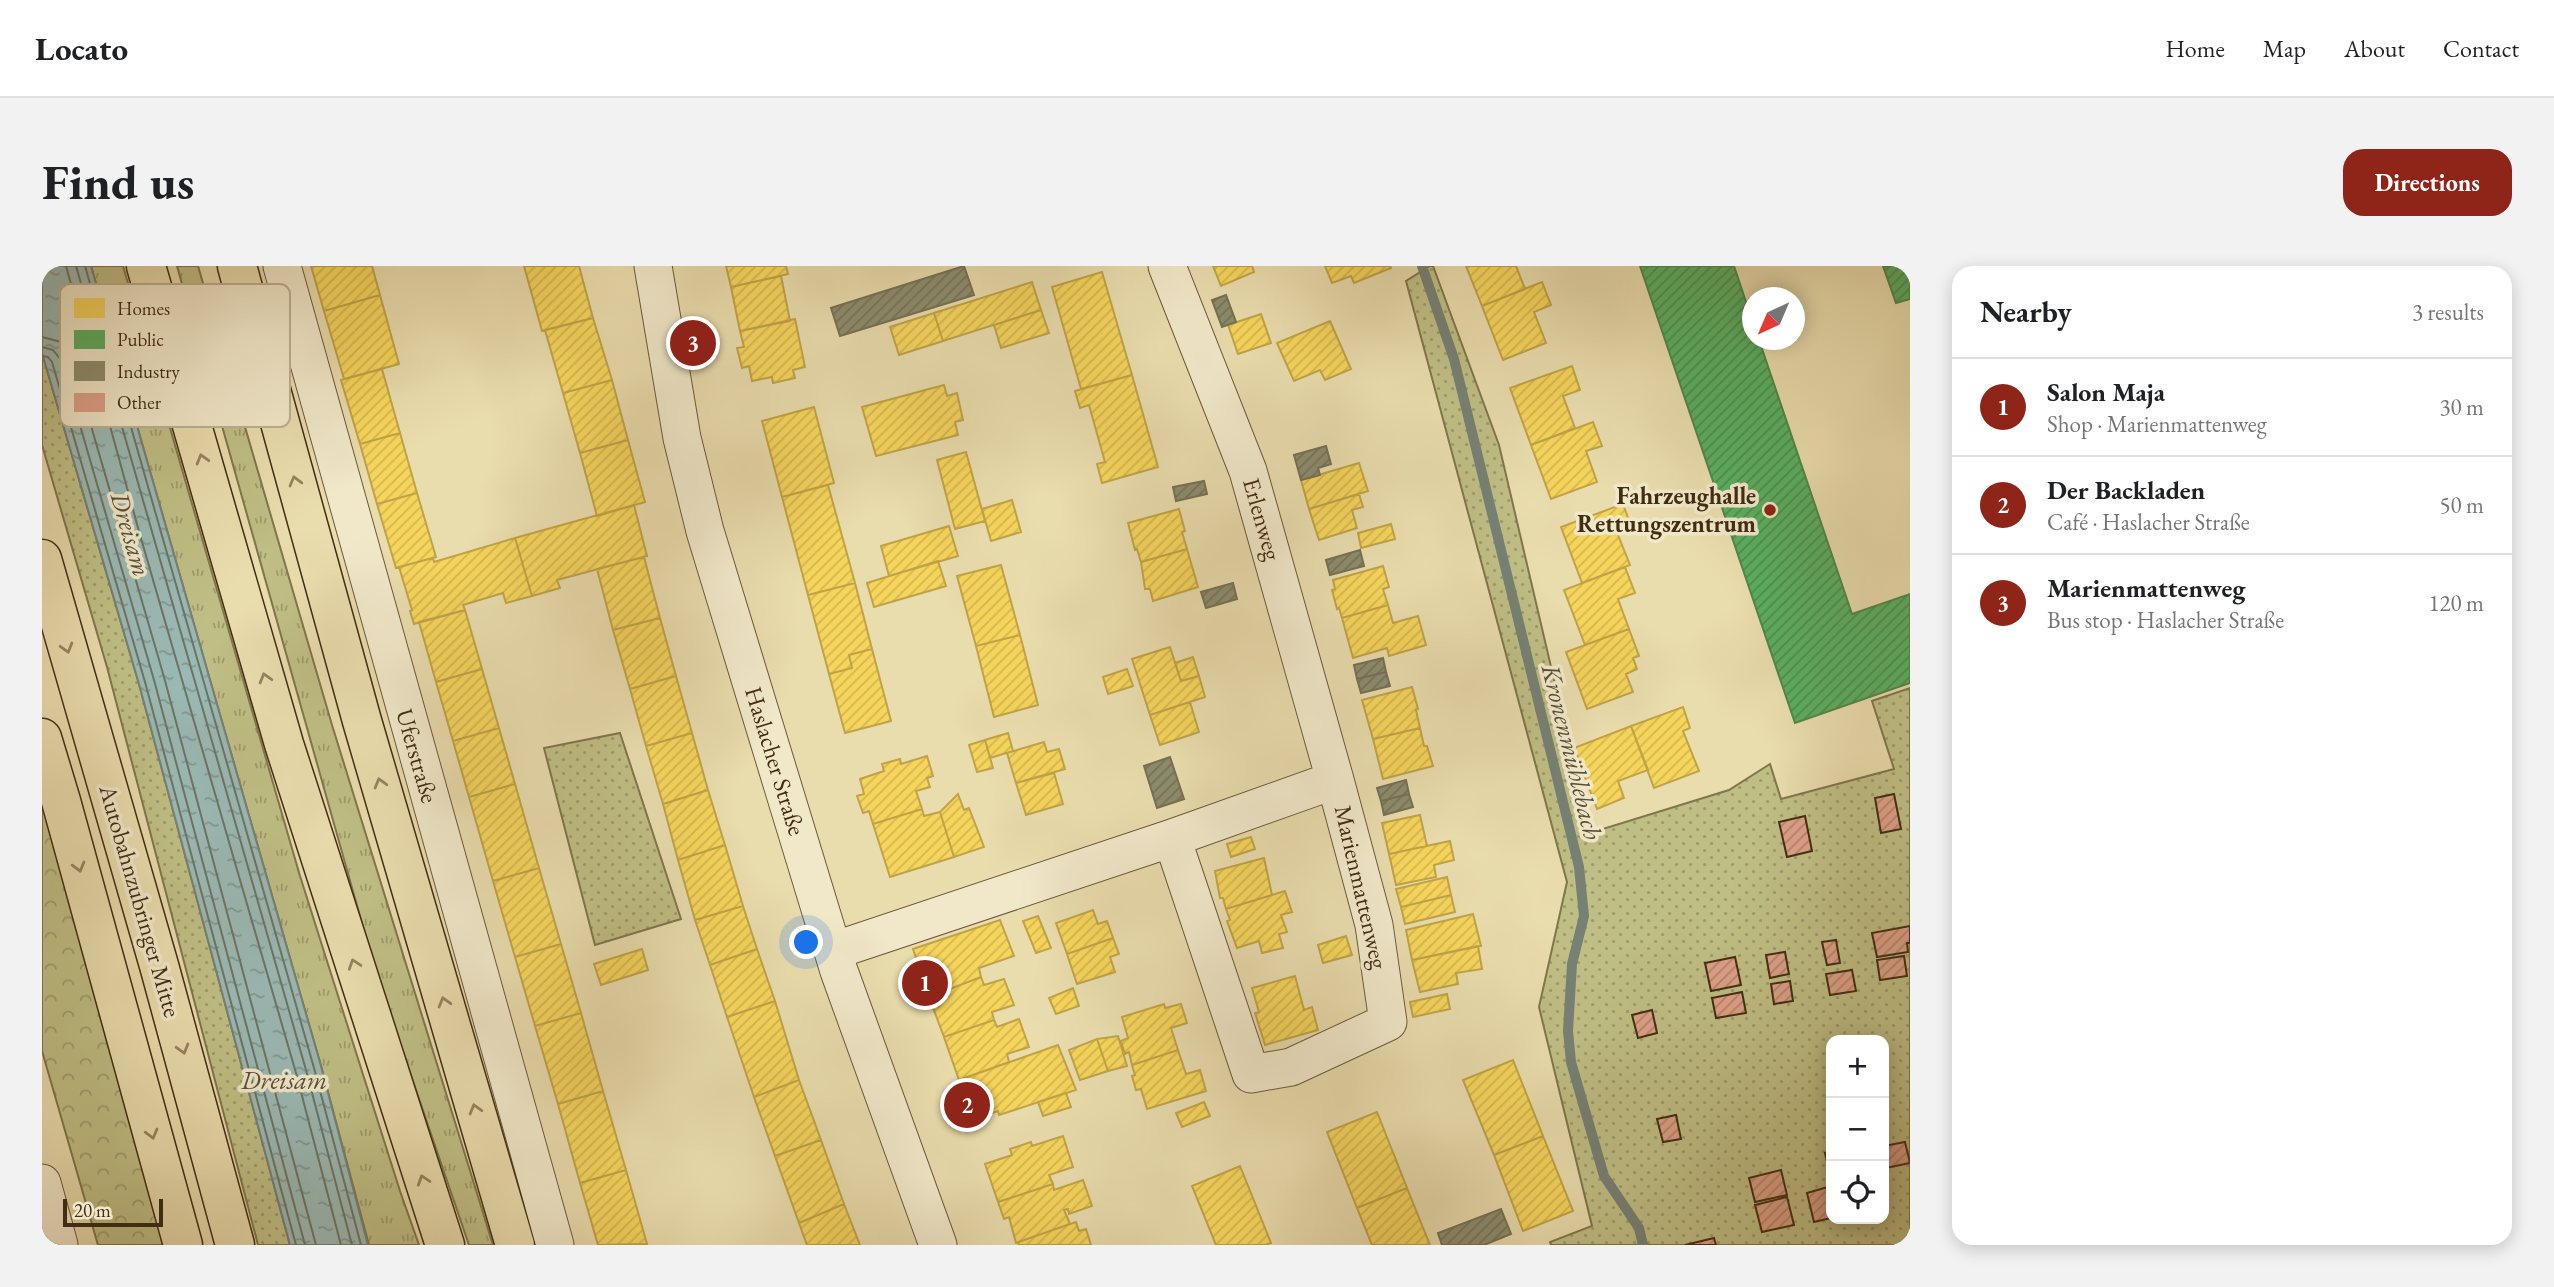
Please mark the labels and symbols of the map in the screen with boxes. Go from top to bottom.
legend [60,284,290,427]
north arrow [1742,287,1805,350]
text: Homes [117,296,170,321]
pin: 3 [670,317,716,369]
text: Public [117,327,164,352]
text: Industry [117,359,181,384]
text: Other [117,390,162,415]
one-way arrow [196,454,210,466]
street label: Erlenweg [1236,474,1289,564]
one-way arrow [289,475,303,487]
place label: Fahrzeughalle Rettungszentrum [1577,480,1756,540]
water label: Dreisam [103,487,159,580]
marker: Fahrzeughalle Rettungszentrum [1762,502,1778,518]
one-way arrow [59,642,74,654]
water label: Kronenmühlebach [1534,660,1610,843]
one-way arrow [259,672,273,684]
street label: Haslacher Straße [738,683,813,839]
street label: Uferstraße [389,705,446,807]
one-way arrow [373,778,388,790]
street label: Autobahnzubringer Mitte [92,780,189,1021]
street label: Marienmattenweg [1328,802,1396,972]
one-way arrow [71,861,86,873]
your location [789,925,823,959]
pin: 1 [902,957,948,1009]
one-way arrow [348,958,362,970]
one-way arrow [437,996,452,1008]
one-way arrow [174,1043,189,1055]
water label: Dreisam [240,1063,327,1097]
pin: 2 [944,1079,990,1131]
one-way arrow [469,1103,484,1115]
one-way arrow [144,1127,159,1139]
one-way arrow [416,1175,431,1187]
scale bar [63,1196,163,1228]

